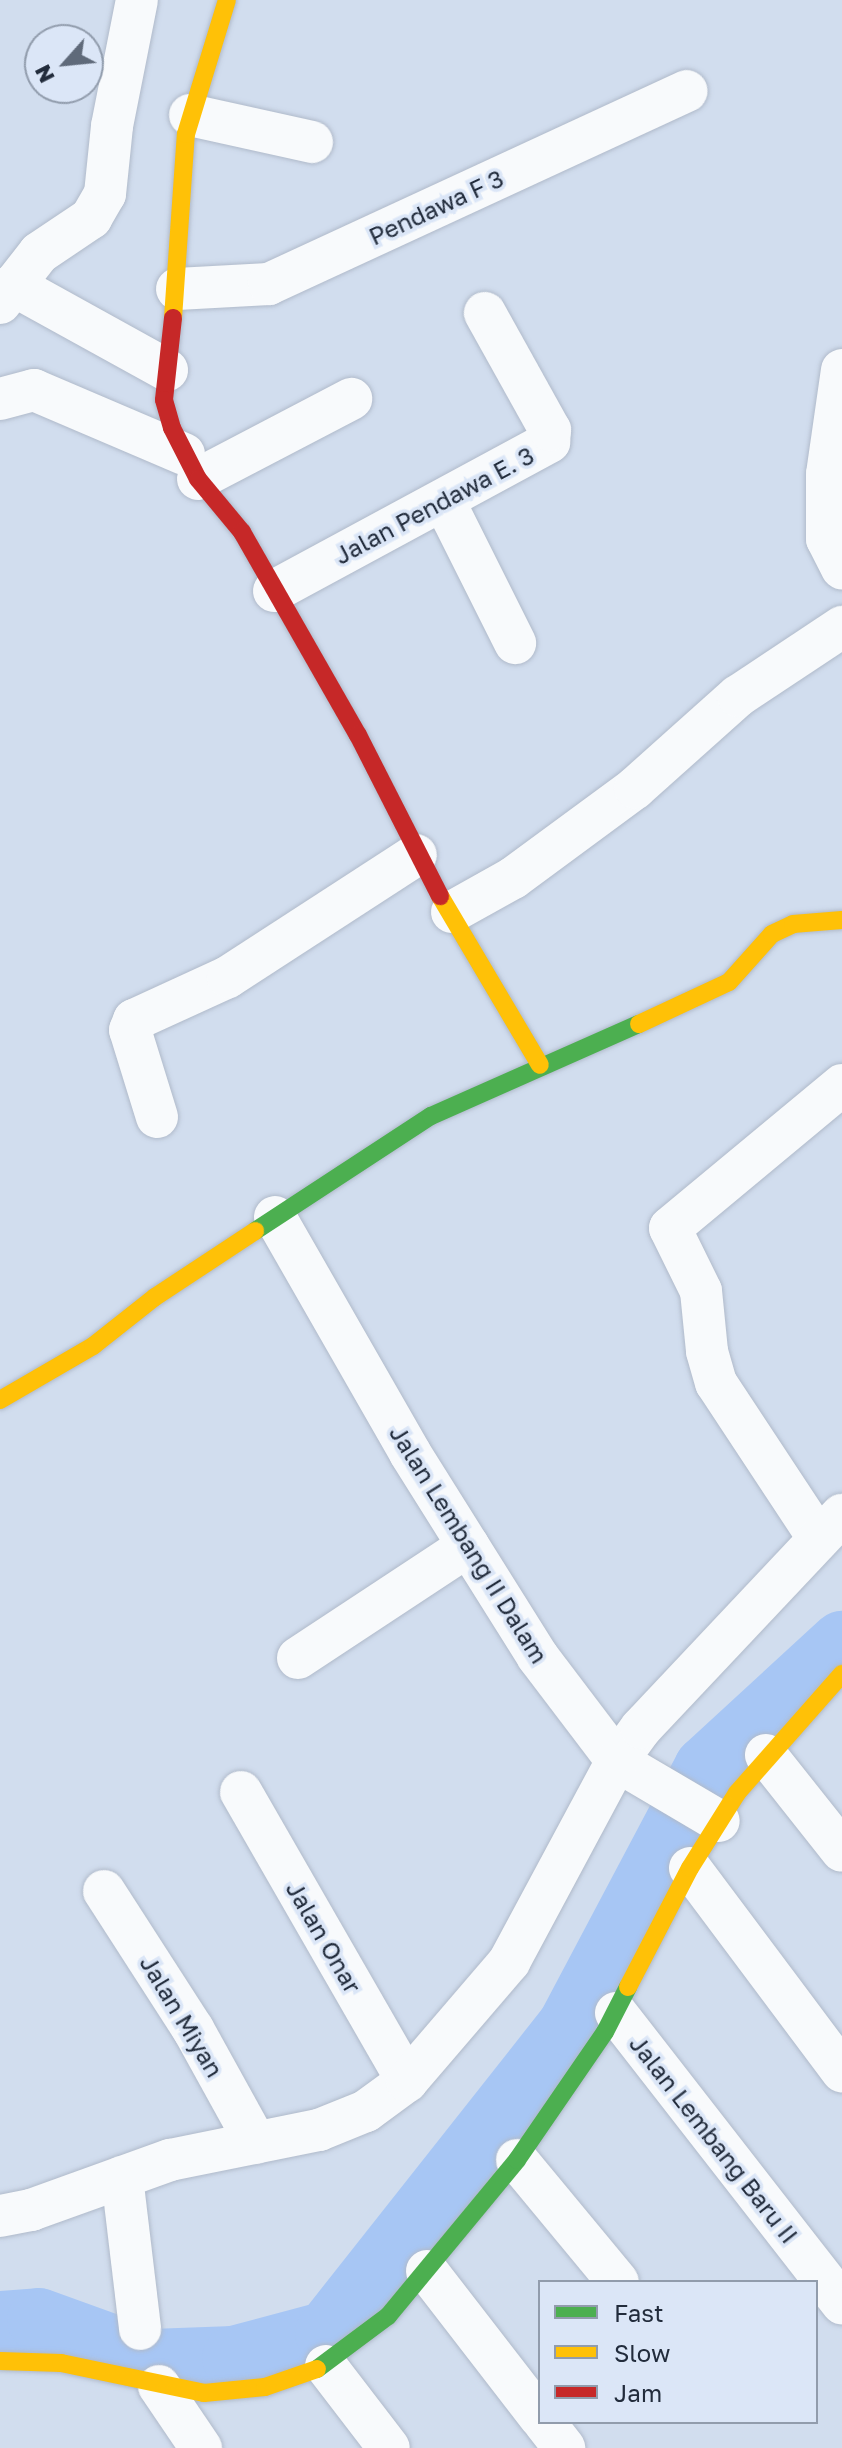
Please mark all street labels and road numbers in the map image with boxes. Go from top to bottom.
street label: Pendawa F 3 [364,163,508,251]
street label: Jalan Pendawa E. 3 [329,440,539,570]
street label: Jalan Lembang II Dalam [384,1420,554,1668]
street label: Jalan Onar [280,1876,368,1998]
street label: Jalan Miyan [134,1950,230,2082]
street label: Jalan Lembang Baru II [624,2029,804,2249]

